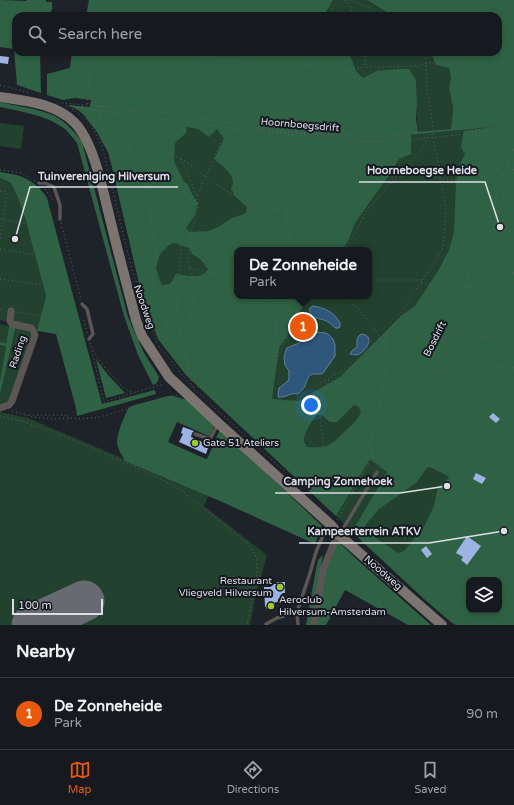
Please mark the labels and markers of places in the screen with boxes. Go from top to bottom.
callout: Hoorneboegse Heide [359,159,485,182]
callout: Tuinvereniging Hilversum [30,164,178,187]
pin: 1 [290,312,316,342]
place label: Gate 51 Ateliers [203,437,279,449]
marker: Gate 51 Ateliers [190,438,200,448]
callout: Camping Zonnehoek [275,470,400,493]
callout: Kampeerterrein ATKV [299,520,429,543]
place label: Restaurant Vliegveld Hilversum [179,575,272,599]
marker: Restaurant Vliegveld Hilversum [275,582,285,592]
place label: Aeroclub Hilversum-Amsterdam [279,594,386,618]
marker: Aeroclub Hilversum-Amsterdam [266,601,276,611]

